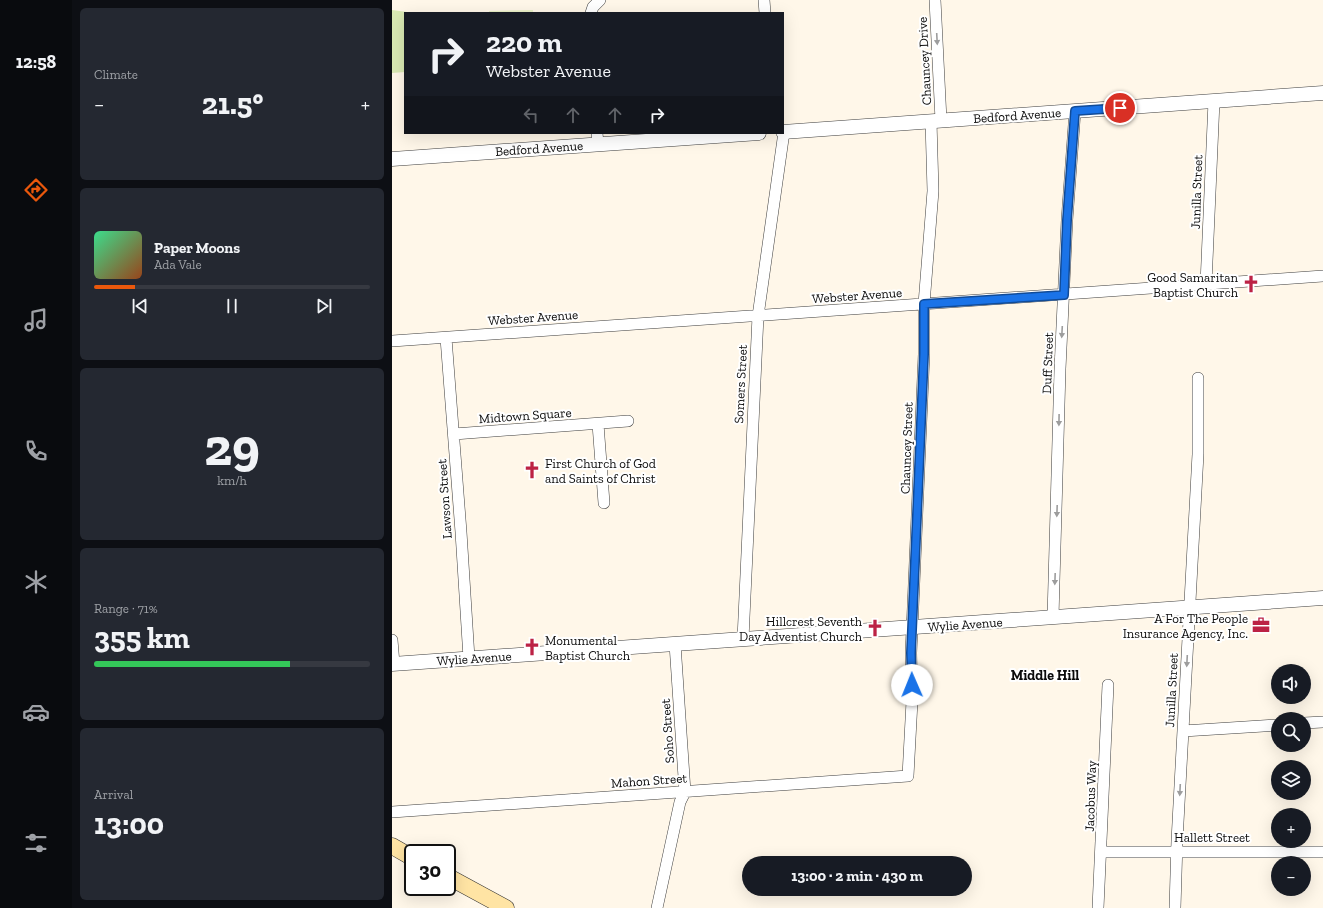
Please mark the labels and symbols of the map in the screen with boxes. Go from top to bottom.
street label: Chauncey Drive [915,16,934,106]
one-way arrow [933,33,940,45]
pin [1103,91,1137,125]
street label: Bedford Avenue [973,105,1062,126]
street label: Bedford Avenue [495,138,584,159]
street label: Junilla Street [1188,154,1205,229]
place label: Good Samaritan Baptist Church [1147,270,1239,300]
church icon: Good Samaritan Baptist Church [1241,274,1261,294]
street label: Webster Avenue [812,285,903,306]
street label: Webster Avenue [488,307,579,328]
one-way arrow [1059,326,1066,338]
street label: Duff Street [1039,332,1056,394]
street label: Somers Street [731,344,750,424]
street label: Chauncey Street [897,402,916,494]
street label: Midtown Square [478,405,572,426]
one-way arrow [1056,414,1062,427]
place label: First Church of God and Saints of Christ [545,456,656,486]
street label: Lawson Street [434,458,455,539]
church icon: First Church of God and Saints of Christ [522,460,542,480]
one-way arrow [1054,505,1060,518]
one-way arrow [1051,573,1058,585]
place label: A For The People Insurance Agency, Inc. [1123,611,1248,641]
place label: Hillcrest Seventh Day Adventist Church [739,614,863,644]
street label: Wylie Avenue [927,614,1003,635]
office icon: A For The People Insurance Agency, Inc. [1251,615,1271,635]
church icon: Hillcrest Seventh Day Adventist Church [865,618,885,638]
place label: Monumental Baptist Church [545,633,631,663]
church icon: Monumental Baptist Church [522,637,542,657]
street label: Wylie Avenue [436,648,512,669]
street label: Junilla Street [1162,652,1181,728]
one-way arrow [1183,655,1190,667]
position arrow [891,664,933,706]
district label: Middle Hill [1011,667,1079,684]
street label: Soho Street [658,698,677,764]
street label: Jacobus Way [1082,760,1099,832]
street label: Mahon Street [610,770,688,791]
one-way arrow [1176,784,1183,797]
street label: Hallett Street [1174,830,1250,845]
speed limit sign: 30 [404,844,456,896]

